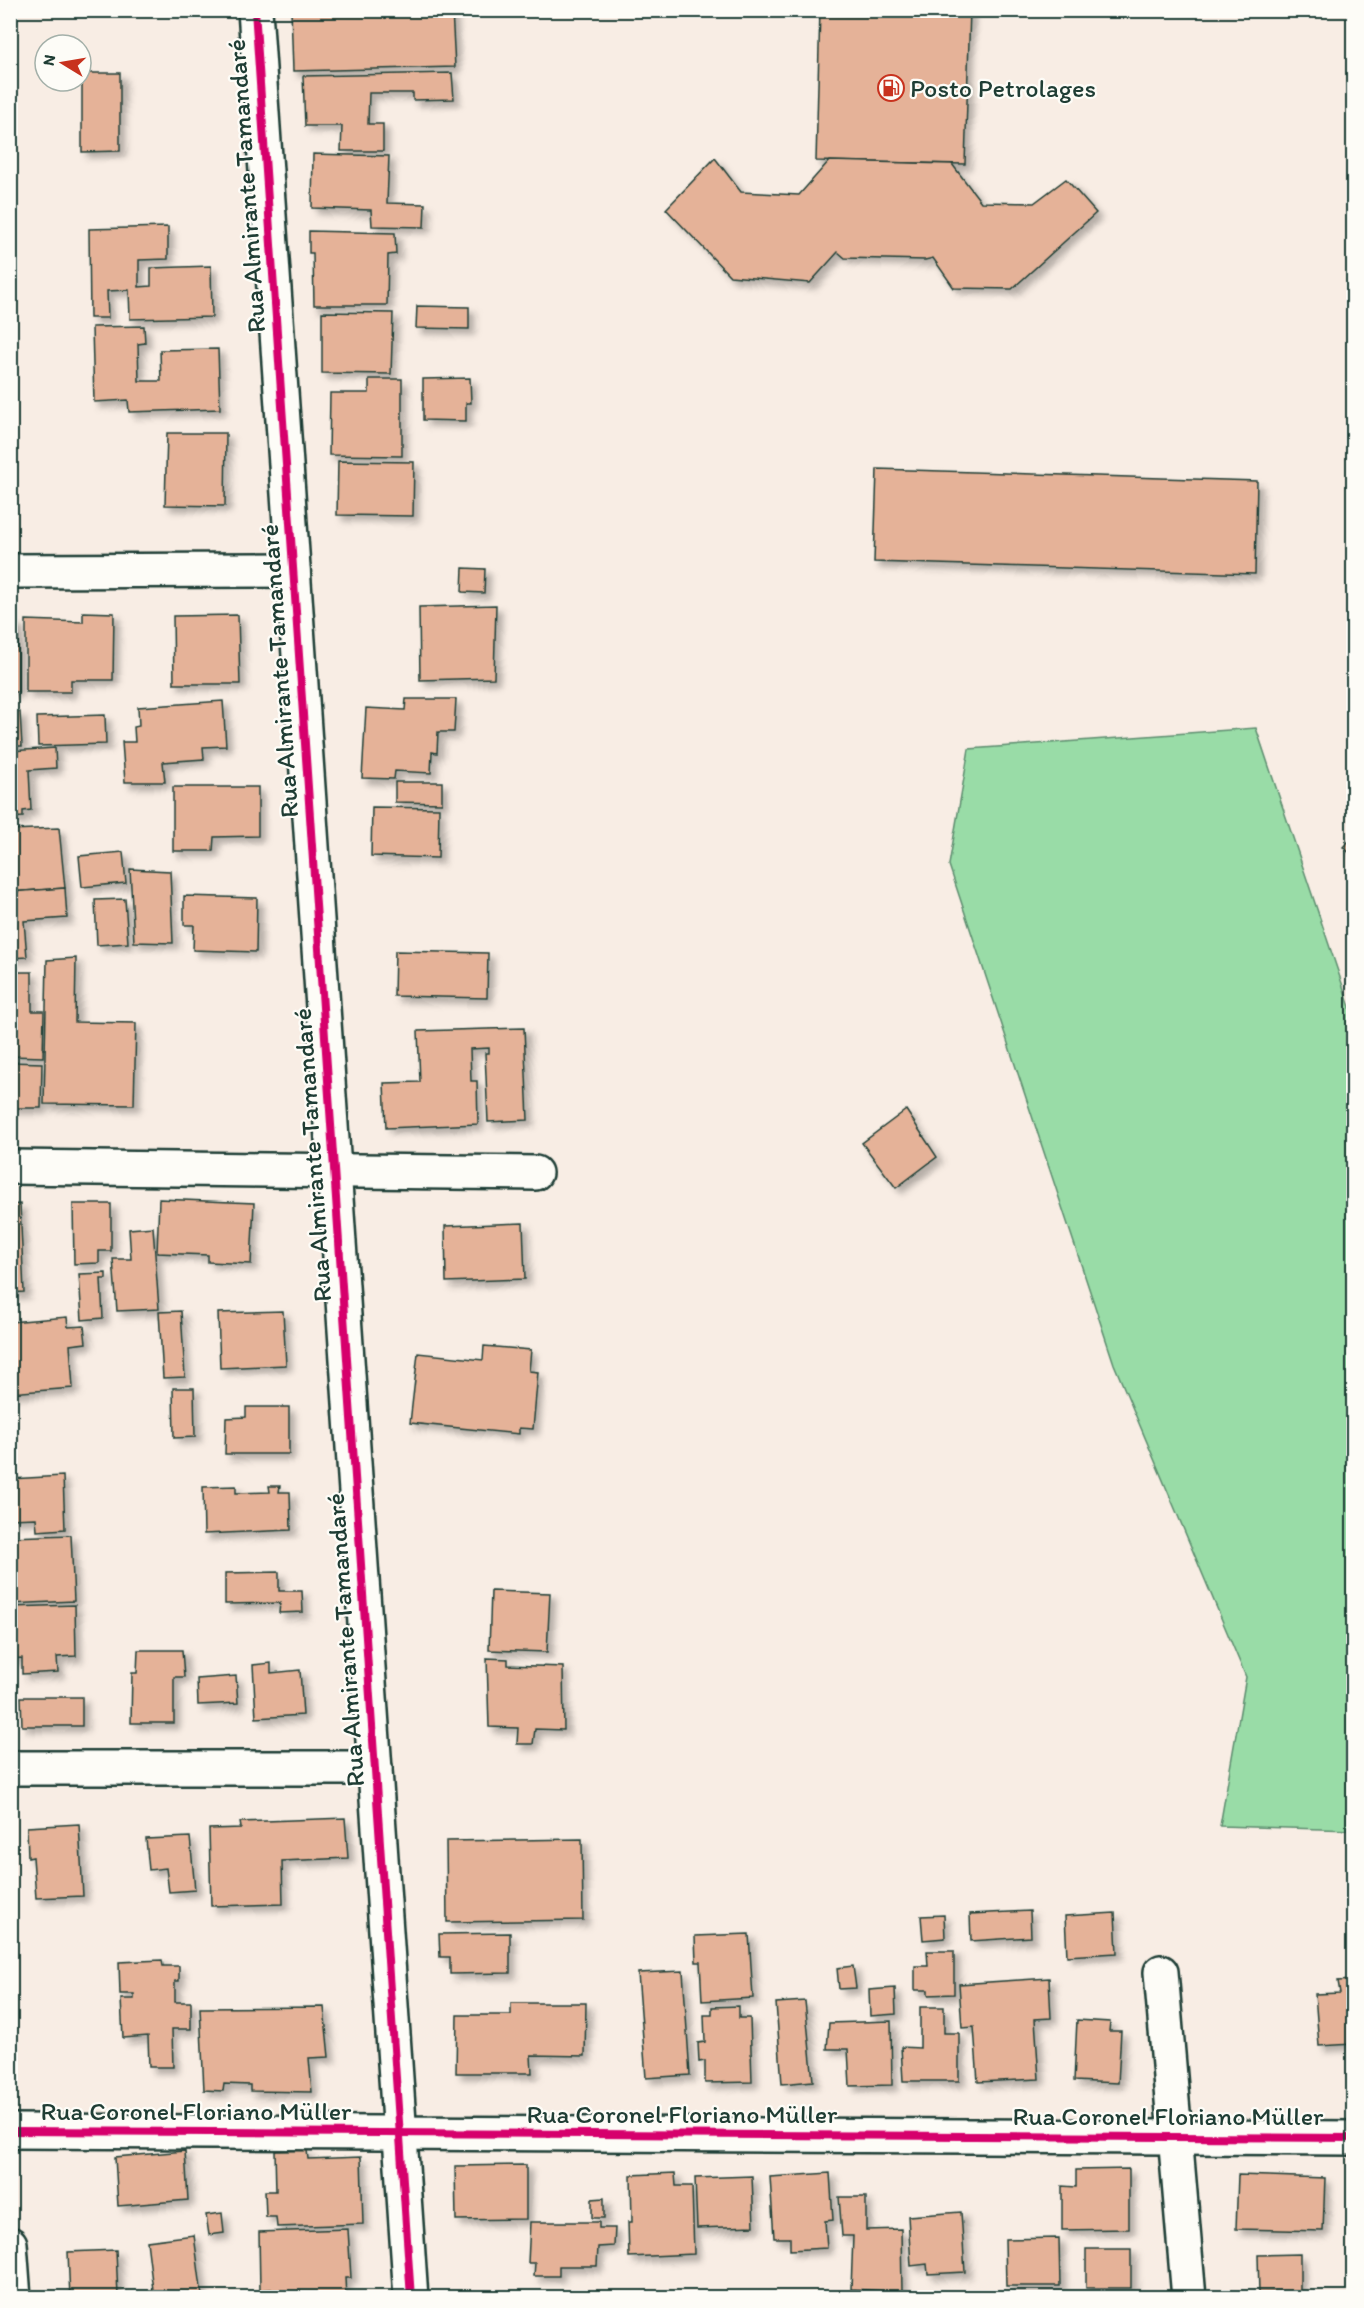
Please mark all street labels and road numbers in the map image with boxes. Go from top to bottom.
street label: Rua Almirante Tamandaré [220,38,272,334]
street label: Rua Almirante Tamandaré [253,523,305,819]
street label: Rua Almirante Tamandaré [286,1007,338,1303]
street label: Rua Almirante Tamandaré [319,1492,371,1788]
street label: Rua Coronel Floriano Müller [41,2095,352,2127]
street label: Rua Coronel Floriano Müller [527,2098,838,2130]
street label: Rua Coronel Floriano Müller [1013,2100,1324,2132]

